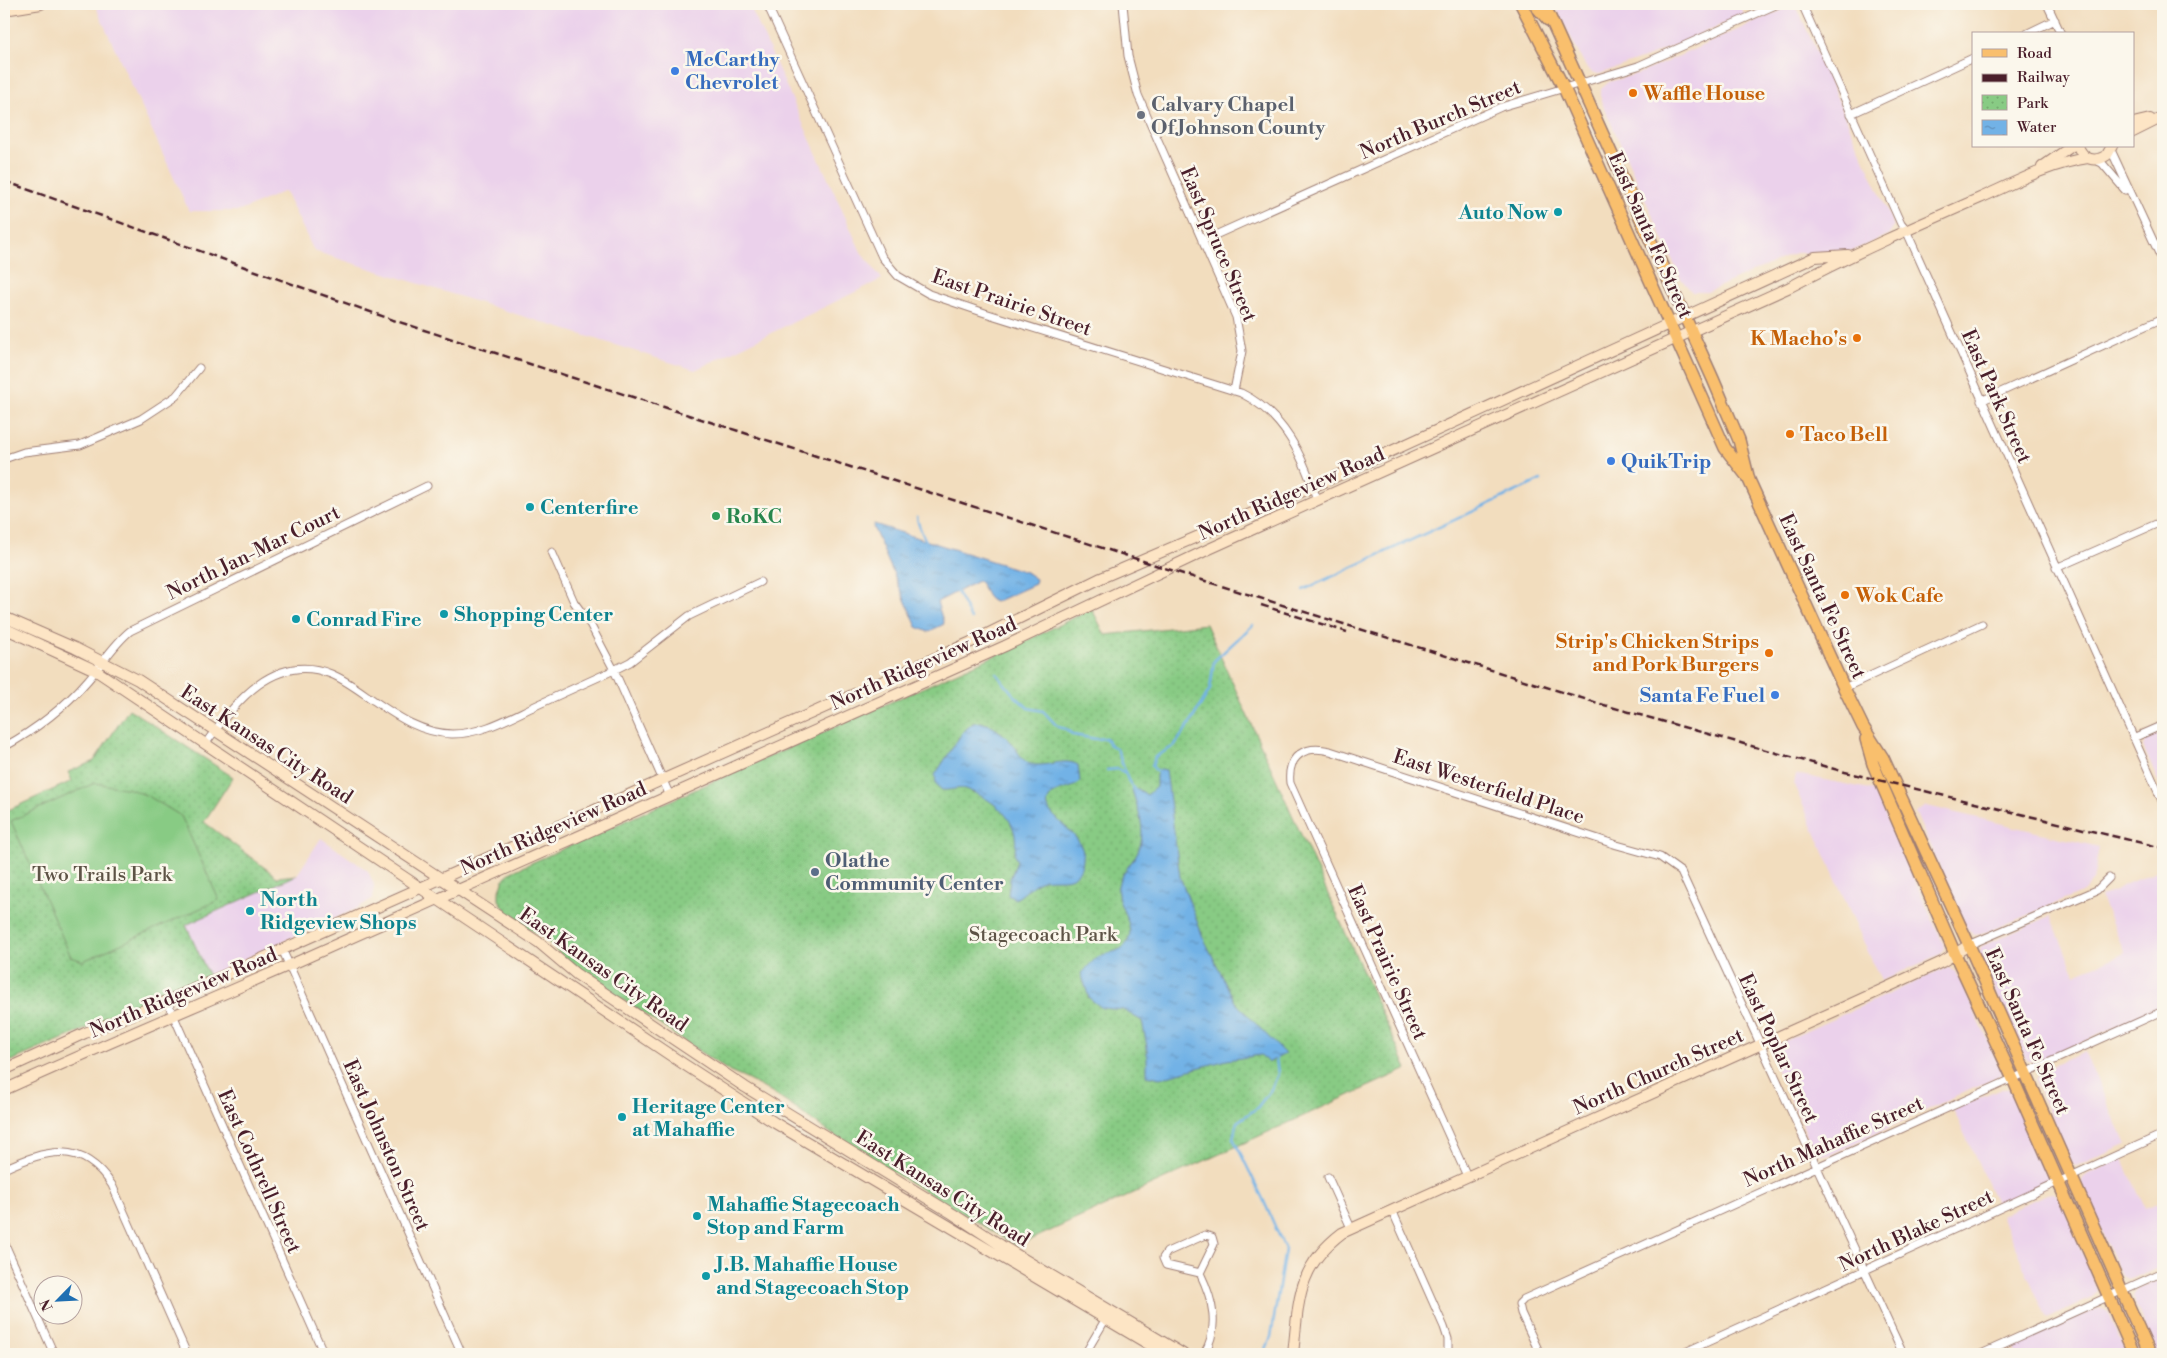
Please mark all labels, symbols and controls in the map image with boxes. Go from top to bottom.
legend [1972,32,2134,148]
text: Road [2017,44,2052,63]
place label: McCarthy Chevrolet [685,48,781,96]
marker: McCarthy Chevrolet [669,65,681,77]
text: Railway [2017,68,2071,87]
street label: North Burch Street [1356,75,1525,166]
place label: Waffle House [1642,82,1766,107]
marker: Waffle House [1627,87,1639,99]
place label: Calvary Chapel Of Johnson County [1151,93,1326,141]
text: Park [2017,94,2049,113]
marker: Calvary Chapel Of Johnson County [1135,109,1147,121]
text: Water [2016,118,2057,137]
street label: East Santa Fe Street [1602,149,1698,323]
street label: East Spruce Street [1174,163,1262,326]
place label: Auto Now [1458,201,1549,226]
marker: Auto Now [1552,206,1564,218]
street label: East Prairie Street [928,264,1095,342]
street label: East Park Street [1955,326,2036,468]
place label: K Macho's [1750,327,1847,352]
marker: K Macho's [1851,332,1863,344]
place label: Taco Bell [1800,423,1889,448]
marker: Taco Bell [1784,428,1796,440]
street label: North Ridgeview Road [1195,442,1389,547]
place label: QuikTrip [1621,450,1712,475]
marker: QuikTrip [1605,455,1617,467]
place label: Centerfire [540,496,639,521]
street label: North Jan-Mar Court [163,500,345,606]
marker: Centerfire [524,501,536,513]
place label: RoKC [726,505,782,530]
marker: RoKC [710,510,722,522]
street label: East Santa Fe Street [1772,510,1871,683]
place label: Wok Cafe [1854,584,1944,609]
marker: Wok Cafe [1839,589,1851,601]
place label: Shopping Center [454,603,613,628]
place label: Conrad Fire [306,608,422,633]
marker: Shopping Center [438,608,450,620]
street label: North Ridgeview Road [827,612,1021,717]
marker: Conrad Fire [290,613,302,625]
place label: Strip's Chicken Strips and Pork Burgers [1556,630,1759,678]
marker: Strip's Chicken Strips and Pork Burgers [1763,647,1775,659]
street label: East Kansas City Road [175,680,358,811]
place label: Santa Fe Fuel [1640,684,1765,709]
marker: Santa Fe Fuel [1769,689,1781,701]
street label: East Westerfield Place [1390,745,1587,830]
street label: North Ridgeview Road [457,777,651,882]
place label: Olathe Community Center [825,849,1004,897]
park label: Two Trails Park [32,863,174,888]
marker: Olathe Community Center [809,866,821,878]
street label: East Prairie Street [1341,881,1432,1044]
place label: North Ridgeview Shops [260,888,417,936]
street label: East Kansas City Road [514,902,693,1038]
marker: North Ridgeview Shops [244,905,256,917]
park label: Stagecoach Park [969,923,1119,948]
street label: North Ridgeview Road [86,942,282,1044]
street label: East Santa Fe Street [1979,945,2075,1119]
street label: East Poplar Street [1732,970,1823,1127]
street label: North Church Street [1569,1023,1748,1121]
street label: East Johnston Street [337,1056,435,1235]
street label: East Cothrell Street [211,1086,306,1258]
street label: North Mahaffie Street [1740,1091,1928,1193]
place label: Heritage Center at Mahaffie [632,1095,785,1143]
marker: Heritage Center at Mahaffie [616,1111,628,1123]
street label: East Kansas City Road [851,1126,1034,1253]
street label: North Blake Street [1836,1185,1998,1278]
place label: Mahaffie Stagecoach Stop and Farm [707,1193,900,1241]
marker: Mahaffie Stagecoach Stop and Farm [691,1210,703,1222]
place label: J.B. Mahaffie House and Stagecoach Stop [713,1253,909,1301]
marker: J.B. Mahaffie House and Stagecoach Stop [700,1270,712,1282]
north arrow [32,1276,82,1326]
text: N [37,1296,58,1314]

